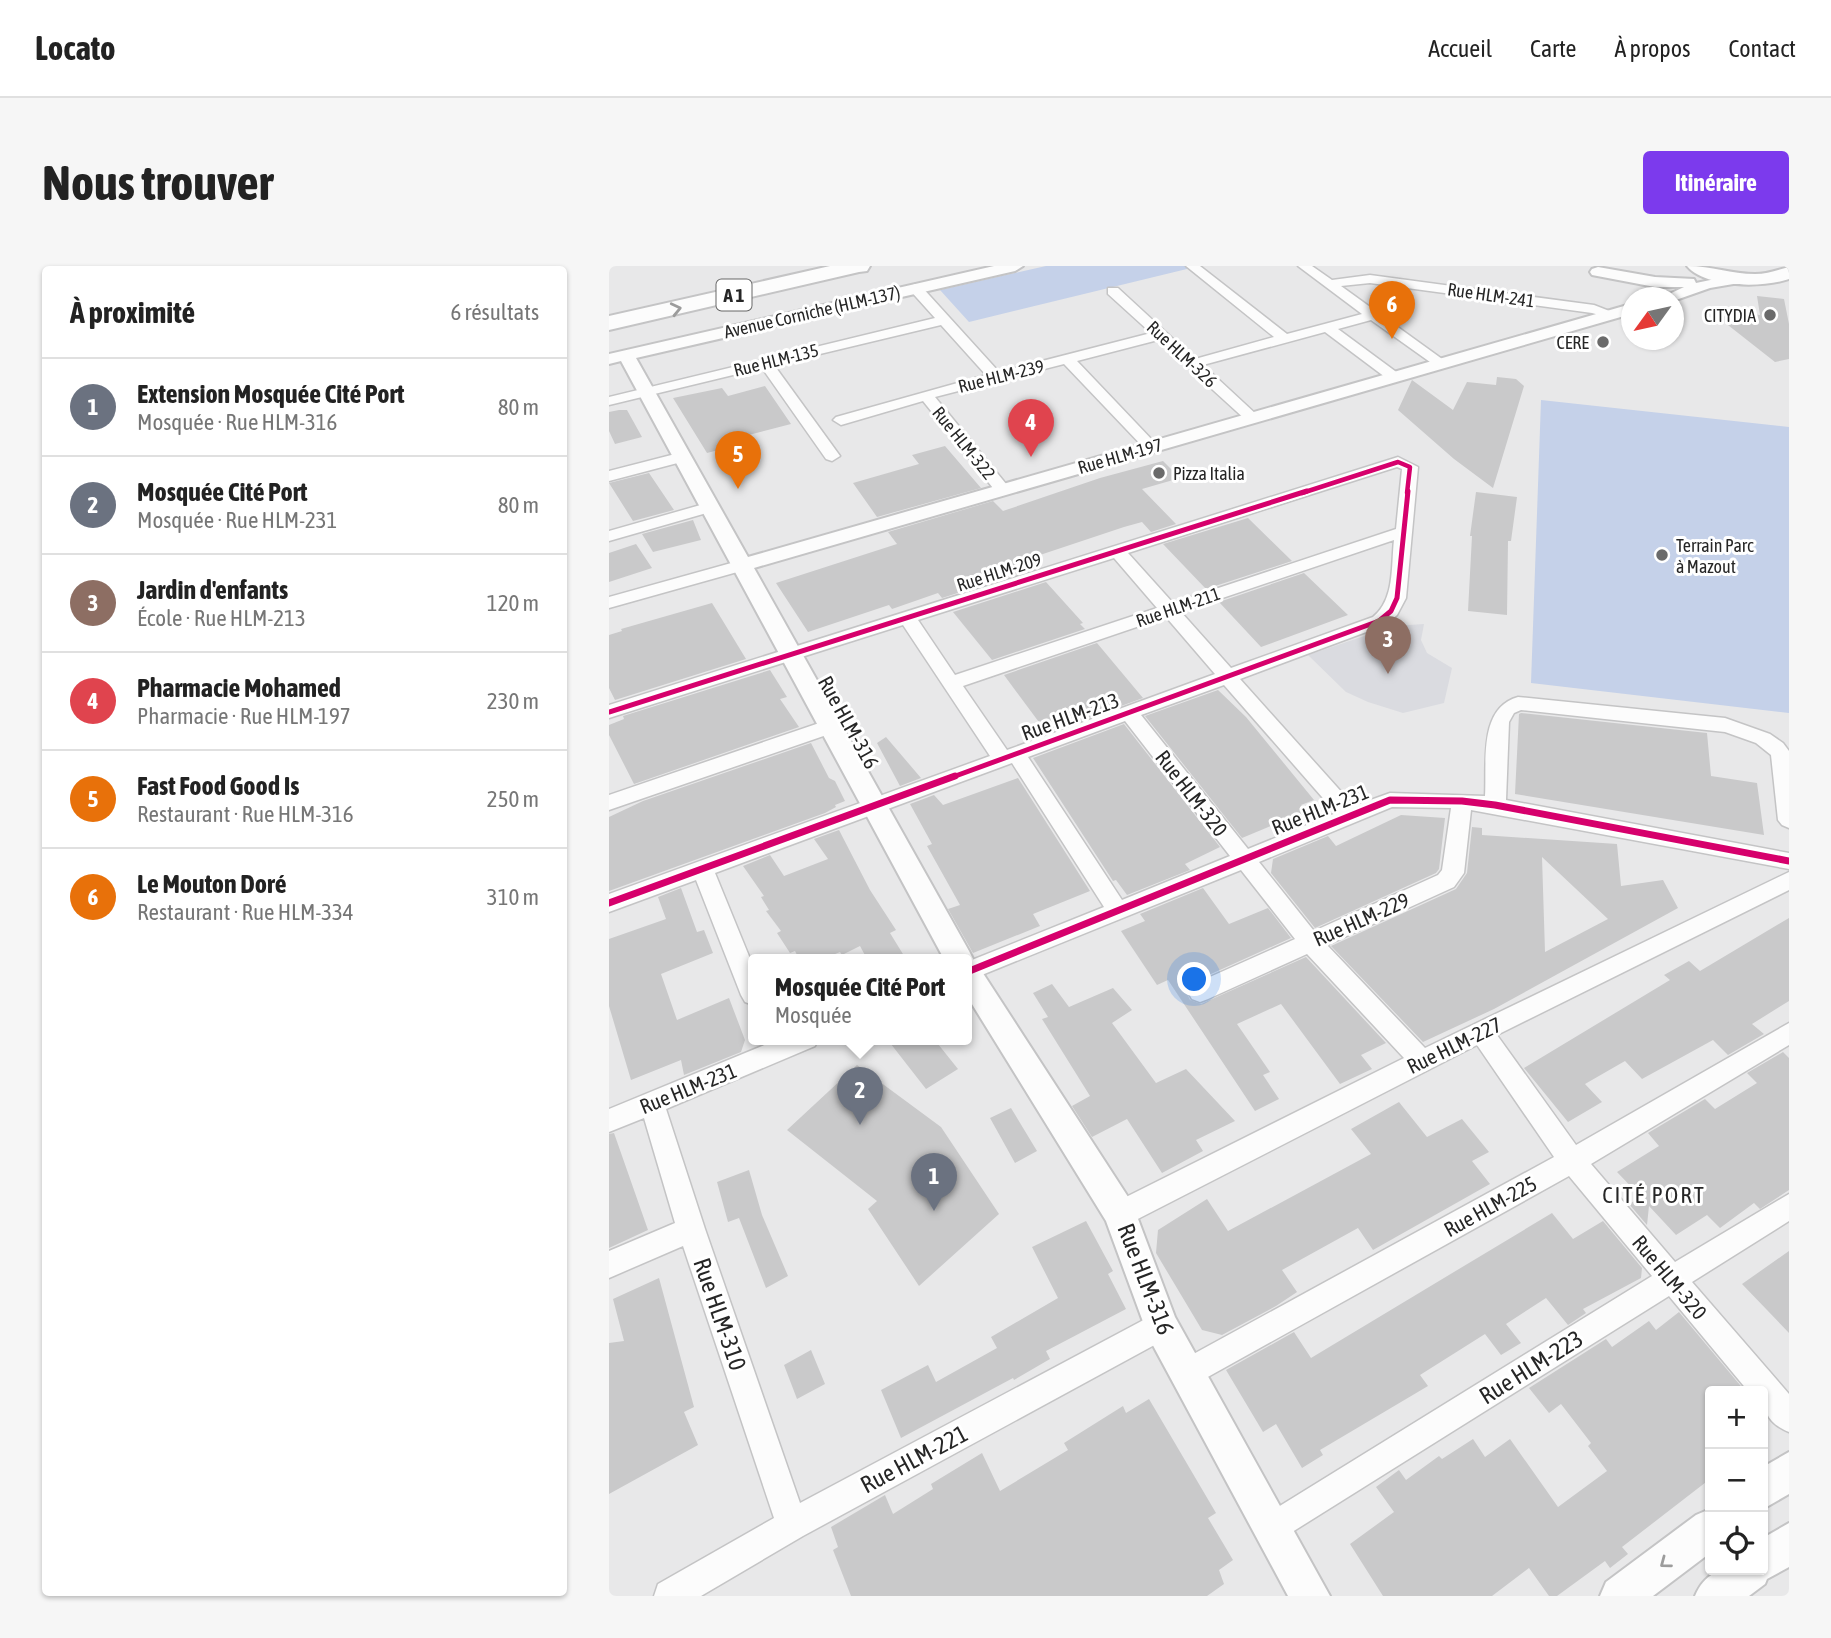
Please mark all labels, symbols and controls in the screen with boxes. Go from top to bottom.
text: Locato [35,29,116,67]
text: Accueil [1428,35,1492,62]
text: Carte [1530,35,1576,62]
text: À propos [1614,35,1690,62]
text: Contact [1728,35,1796,62]
button: Itinéraire [1643,151,1789,214]
text: Nous trouver [42,154,273,210]
street label: Rue HLM-241 [1446,278,1536,312]
road number: A 1 [717,280,751,310]
pin: 6 [1369,281,1415,339]
street label: Avenue Corniche (HLM-137) [722,282,902,342]
north arrow [1621,287,1684,350]
text: À proximité [70,295,195,329]
text: 6 résultats [450,299,539,325]
one-way arrow [670,302,682,317]
place label: CITYDIA [1704,305,1756,326]
marker: CITYDIA [1762,307,1778,323]
street label: Rue HLM-326 [1143,316,1221,392]
place label: CERE [1557,332,1589,353]
marker: CERE [1595,334,1611,350]
street label: Rue HLM-135 [731,339,821,381]
street label: Rue HLM-239 [956,355,1046,397]
text: Extension Mosquée Cité Port [137,379,404,409]
text: 1 [88,394,98,420]
text: 80 m [498,394,539,420]
pin: 4 [1008,399,1054,457]
street label: Rue HLM-322 [928,402,1000,484]
text: Mosquée · Rue HLM-316 [137,409,337,435]
pin: 5 [715,431,761,489]
street label: Rue HLM-197 [1075,434,1165,478]
place label: Pizza Italia [1173,463,1245,484]
marker: Pizza Italia [1151,465,1167,481]
text: Mosquée Cité Port [137,477,308,507]
text: 2 [88,492,98,518]
text: 80 m [498,492,539,518]
text: Mosquée · Rue HLM-231 [137,507,337,533]
place label: Terrain Parc à Mazout [1676,535,1754,577]
marker: Terrain Parc à Mazout [1654,547,1670,563]
street label: Rue HLM-209 [954,548,1044,596]
text: Jardin d'enfants [137,575,288,605]
street label: Rue HLM-211 [1133,583,1223,631]
text: 3 [88,590,98,616]
text: 120 m [487,590,539,616]
text: École · Rue HLM-213 [137,605,306,631]
pin: 3 [1365,616,1411,674]
street label: Rue HLM-316 [814,671,884,773]
text: Pharmacie Mohamed [137,673,341,703]
street label: Rue HLM-213 [1018,687,1122,745]
text: 4 [88,688,98,714]
text: 230 m [487,688,539,714]
text: Pharmacie · Rue HLM-197 [137,703,351,729]
street label: Rue HLM-320 [1151,745,1233,841]
text: Fast Food Good Is [137,771,299,801]
street label: Rue HLM-231 [1268,779,1372,839]
text: 5 [88,786,98,812]
text: 250 m [487,786,539,812]
text: Restaurant · Rue HLM-316 [137,801,354,827]
text: Le Mouton Doré [137,869,287,899]
text: 6 [88,884,98,910]
text: 310 m [487,884,539,910]
street label: Rue HLM-229 [1309,887,1413,951]
text: Restaurant · Rue HLM-334 [137,899,354,925]
popup [748,954,972,1045]
your location [1177,962,1211,996]
text: Mosquée Cité Port [775,972,945,1002]
text: Mosquée [775,1002,852,1028]
street label: Rue HLM-227 [1403,1012,1505,1078]
street label: Rue HLM-231 [636,1058,740,1118]
pin: 2 [837,1067,883,1125]
pin: 1 [911,1153,957,1211]
street label: Rue HLM-225 [1439,1171,1541,1241]
district label: CITÉ PORT [1602,1182,1706,1208]
street label: Rue HLM-316 [1112,1220,1180,1338]
street label: Rue HLM-320 [1628,1230,1712,1324]
street label: Rue HLM-310 [688,1254,752,1374]
street label: Rue HLM-223 [1474,1325,1588,1409]
map controls [1705,1386,1768,1575]
button: + [1705,1386,1768,1449]
street label: Rue HLM-221 [856,1420,972,1498]
button: − [1705,1449,1768,1512]
button: locate [1705,1512,1768,1575]
one-way arrow [1660,1554,1673,1567]

